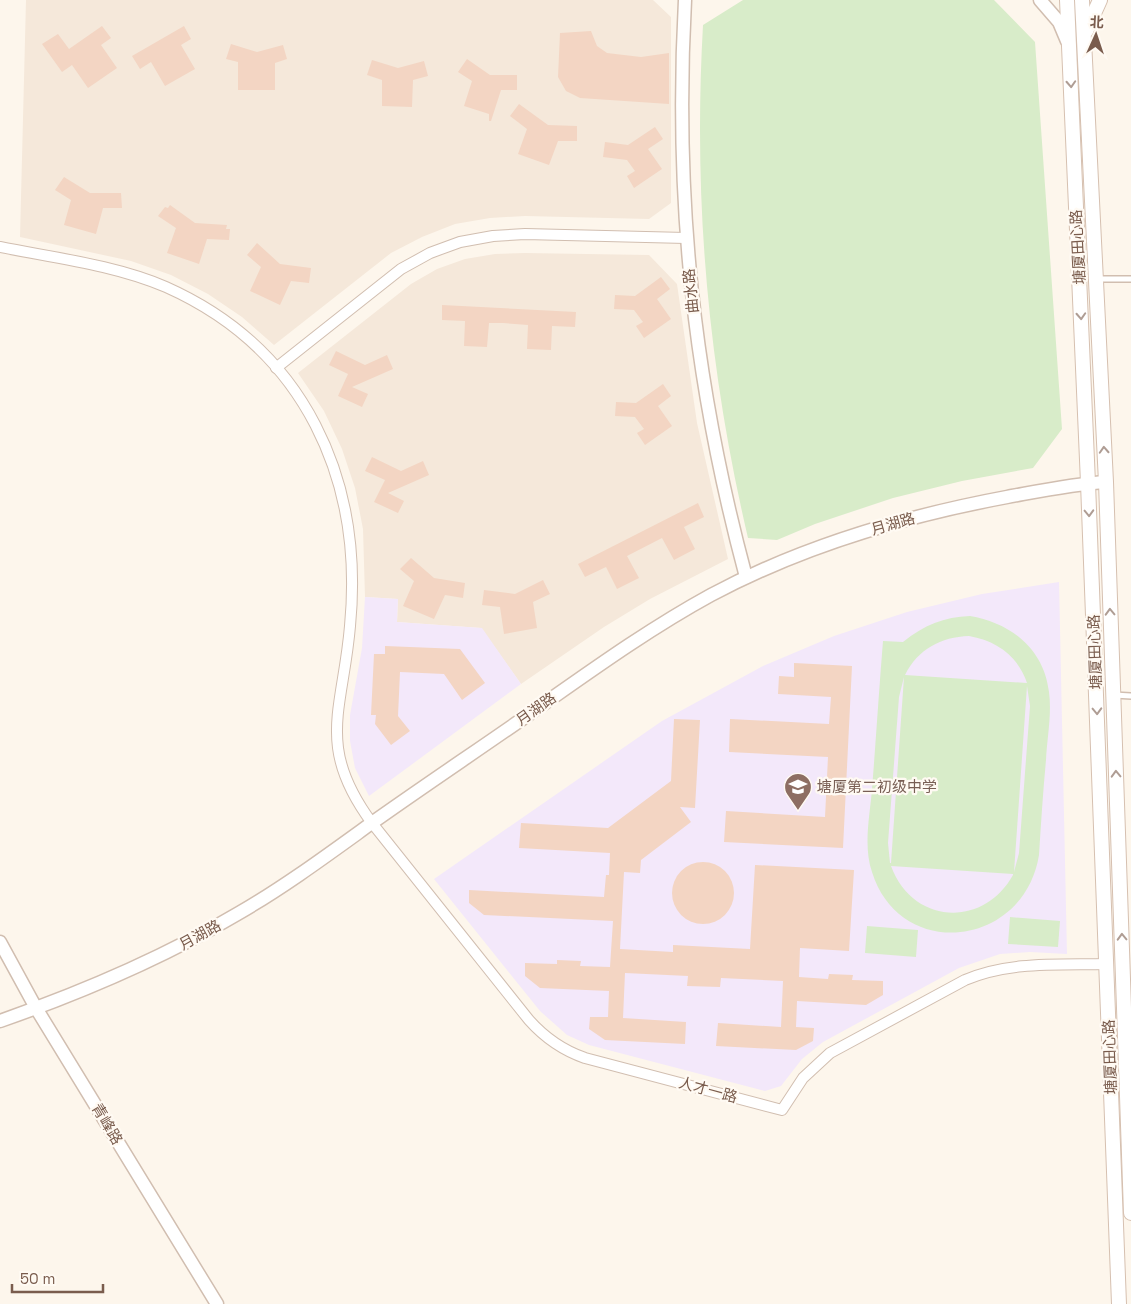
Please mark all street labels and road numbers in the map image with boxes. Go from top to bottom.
street label: 塘厦田心路 [1066,209,1089,285]
street label: 曲水路 [679,268,702,314]
street label: 月湖路 [869,508,917,539]
street label: 塘厦田心路 [1084,614,1105,690]
street label: 月湖路 [512,688,560,729]
street label: 月湖路 [175,915,224,954]
street label: 塘厦田心路 [1099,1019,1120,1095]
street label: 人才一路 [677,1073,740,1106]
street label: 青峰路 [88,1100,127,1148]

